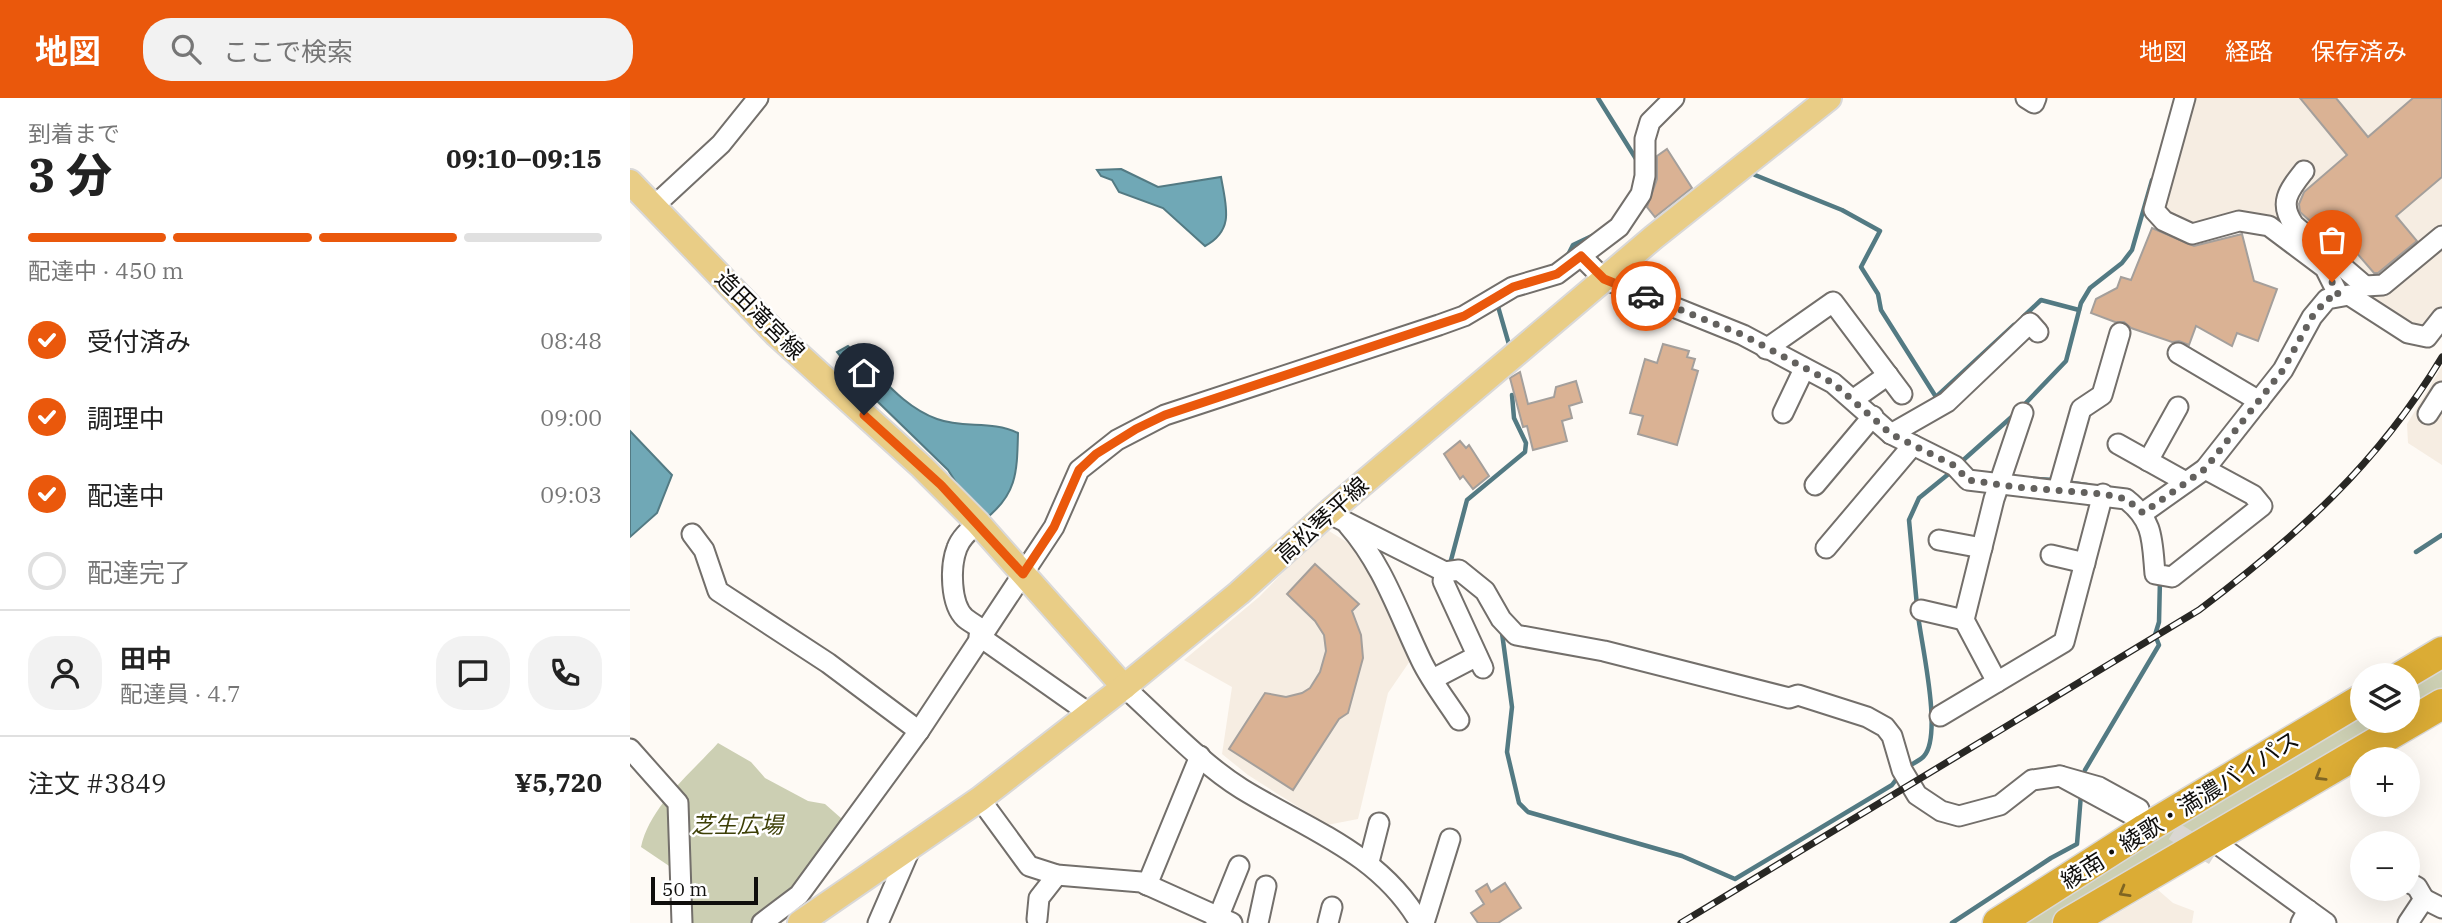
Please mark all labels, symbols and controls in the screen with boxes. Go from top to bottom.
search box [143,18,633,81]
text: 地図 [35,29,101,72]
icon: search [167,30,205,68]
text: ここで検索 [223,34,353,68]
text: 地図 [2139,35,2187,67]
text: 経路 [2225,35,2273,67]
text: 保存済み [2311,35,2407,67]
text: 到着まで [28,118,120,148]
text: 09:10–09:15 [446,141,602,175]
text: 3 分 [28,145,112,205]
pin [2302,210,2362,282]
icon: bag [2313,221,2351,259]
text: 配達中 · 450 m [28,255,184,285]
courier [1611,261,1681,331]
street label: 造田滝宮線 [709,263,812,366]
icon: car [1627,277,1665,315]
icon: check [28,321,66,359]
text: 受付済み [87,324,191,358]
text: 08:48 [540,325,602,355]
pin [834,343,894,415]
icon: home [845,354,883,392]
icon: check [28,398,66,436]
text: 調理中 [87,401,165,435]
text: 09:00 [540,402,602,432]
street label: 高松琴平線 [1269,470,1374,569]
icon: check [28,475,66,513]
text: 配達中 [87,478,165,512]
text: 09:03 [540,479,602,509]
text: 配達完了 [87,555,191,589]
button: person [28,636,102,710]
button: chat [436,636,510,710]
button: phone [528,636,602,710]
text: 田中 [120,641,172,675]
map controls [2350,663,2420,901]
button: layers [2350,663,2420,733]
text: 配達員 · 4.7 [120,678,241,708]
street label: 綾南・綾歌・満濃バイパス [2055,723,2304,895]
button: + [2350,747,2420,817]
text: ¥5,720 [515,765,602,799]
text: 注文 #3849 [28,766,167,800]
one-way arrow [2315,768,2328,781]
park label: 芝生広場 [691,809,786,839]
button: − [2350,831,2420,901]
scale bar [651,874,758,906]
text: 50 m [662,877,707,901]
one-way arrow [2119,884,2132,897]

